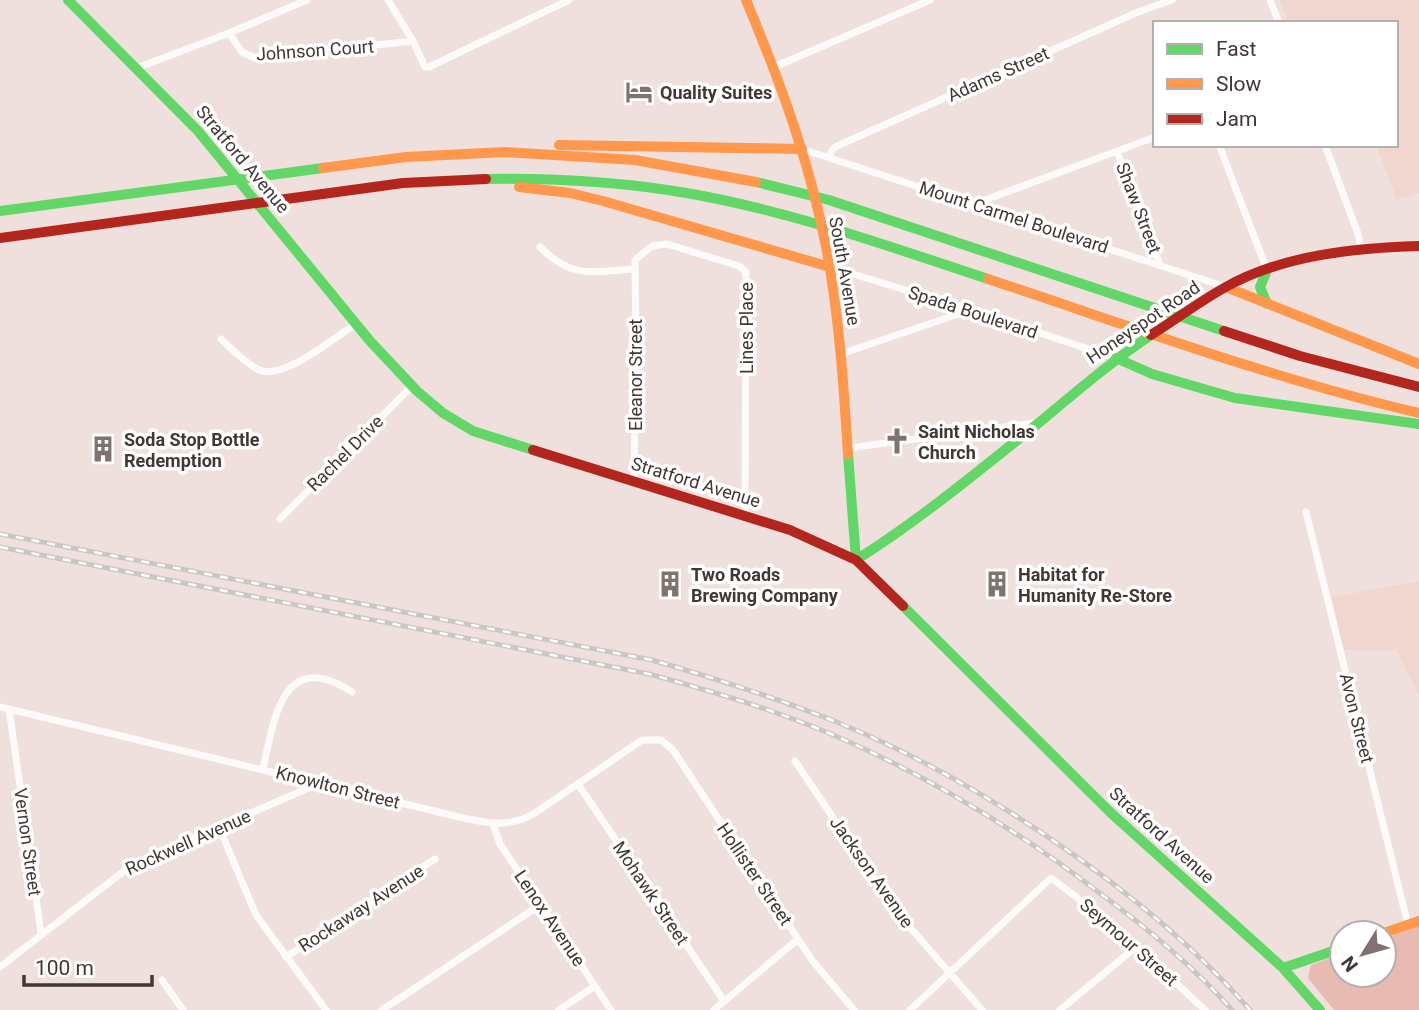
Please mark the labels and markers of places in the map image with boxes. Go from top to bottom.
hotel icon: Quality Suites [624,77,654,107]
place label: Quality Suites [660,82,772,103]
place label: Saint Nicholas Church [918,421,1035,463]
church icon: Saint Nicholas Church [882,426,912,456]
place label: Soda Stop Bottle Redemption [124,429,260,471]
building icon: Soda Stop Bottle Redemption [88,434,118,464]
place label: Two Roads Brewing Company [691,564,839,606]
place label: Habitat for Humanity Re-Store [1018,564,1172,606]
building icon: Two Roads Brewing Company [655,569,685,599]
building icon: Habitat for Humanity Re-Store [982,569,1012,599]

